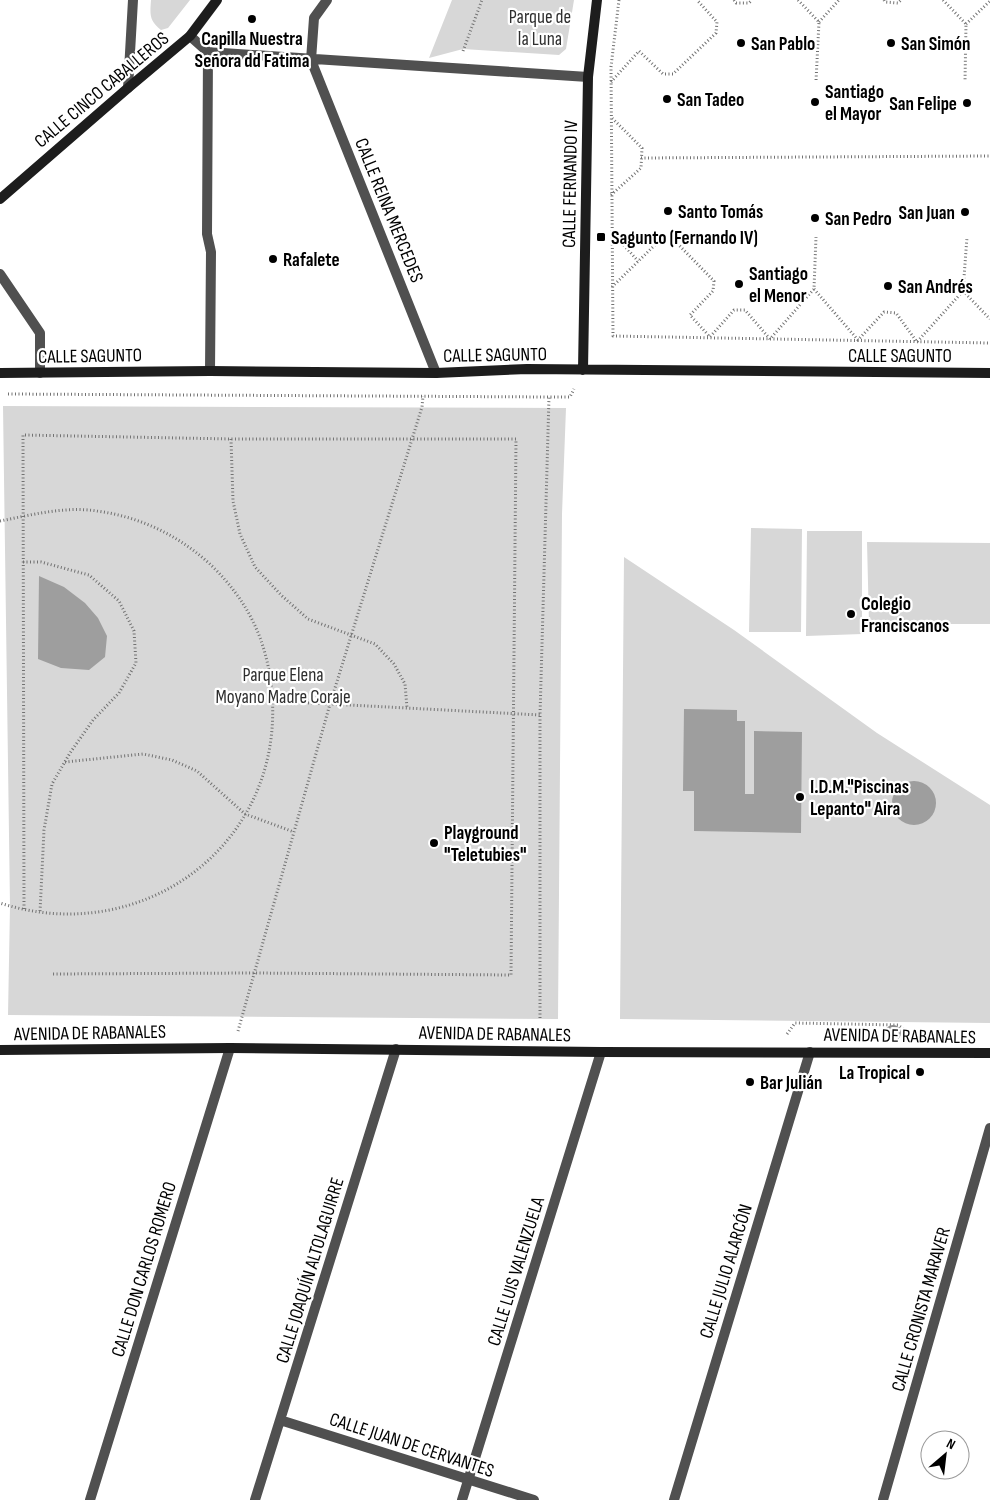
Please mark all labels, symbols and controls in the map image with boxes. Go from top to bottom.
park label: Parque de la Luna [509,6,571,51]
marker: Capilla Nuestra Señora dd Fatima [246,13,258,25]
street label: CALLE CINCO CABALLEROS [30,27,174,153]
place label: Capilla Nuestra Señora dd Fatima [195,28,309,73]
place label: San Pablo [751,33,815,56]
place label: San Simón [901,33,971,56]
marker: San Pablo [735,37,747,49]
marker: San Simón [885,37,897,49]
place label: Santiago el Mayor [825,81,884,126]
place label: San Tadeo [677,89,744,112]
marker: San Tadeo [661,93,673,105]
place label: San Felipe [889,93,957,116]
marker: Santiago el Mayor [809,96,821,108]
marker: San Felipe [961,97,973,109]
street label: CALLE FERNANDO IV [558,119,583,248]
street label: CALLE REINA MERCEDES [349,135,428,286]
place label: Santo Tomás [678,201,763,224]
place label: San Juan [898,202,955,225]
marker: Santo Tomás [662,205,674,217]
marker: San Juan [959,206,971,218]
place label: San Pedro [825,208,892,231]
marker: San Pedro [809,212,821,224]
place label: Sagunto (Fernando IV) [611,227,758,250]
marker: Sagunto (Fernando IV) [595,231,607,243]
place label: Rafalete [283,249,340,272]
marker: Rafalete [267,253,279,265]
place label: Santiago el Menor [749,263,808,308]
place label: San Andrés [898,276,973,299]
marker: Santiago el Menor [733,278,745,290]
marker: San Andrés [882,280,894,292]
street label: CALLE SAGUNTO [443,343,547,368]
street label: CALLE SAGUNTO [38,344,142,369]
street label: CALLE SAGUNTO [848,345,952,368]
place label: Colegio Franciscanos [861,593,949,638]
marker: Colegio Franciscanos [845,608,857,620]
park label: Parque Elena Moyano Madre Coraje [215,664,351,709]
place label: I.D.M."Piscinas Lepanto" Aira [810,776,909,821]
marker: I.D.M."Piscinas Lepanto" Aira [794,791,806,803]
place label: Playground "Teletubies" [444,822,527,867]
marker: Playground "Teletubies" [428,837,440,849]
street label: AVENIDA DE RABANALES [13,1021,166,1046]
street label: AVENIDA DE RABANALES [418,1022,571,1047]
street label: AVENIDA DE RABANALES [823,1024,976,1049]
place label: La Tropical [839,1062,910,1085]
marker: La Tropical [914,1066,926,1078]
place label: Bar Julián [760,1072,823,1095]
marker: Bar Julián [744,1076,756,1088]
street label: CALLE JOAQUÍN ALTOLAGUIRRE [271,1175,350,1366]
street label: CALLE DON CARLOS ROMERO [107,1179,182,1360]
street label: CALLE LUIS VALENZUELA [483,1193,550,1349]
street label: CALLE JULIO ALARCÓN [695,1202,758,1341]
street label: CALLE CRONISTA MARAVER [887,1224,956,1394]
street label: CALLE JUAN DE CERVANTES [326,1408,497,1483]
north arrow [920,1430,970,1480]
text: N [944,1435,958,1453]

